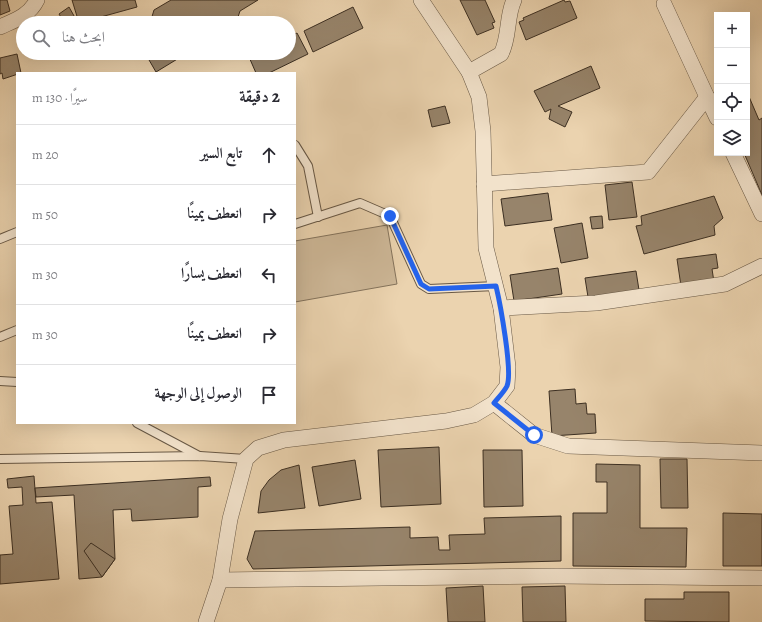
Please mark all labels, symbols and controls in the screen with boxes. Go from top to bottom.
map controls [714,12,750,156]
button: + [714,12,750,48]
search box [16,16,296,60]
icon: search [30,27,52,49]
text: ابحث هنا [62,27,105,47]
button: − [714,48,750,84]
button: locate [714,84,750,120]
text: 2 دقيقة [239,85,280,108]
text: سيرًا · 130 m [32,89,87,106]
button: layers [714,120,750,156]
text: تابع السير [200,143,242,163]
icon: ahead [258,144,280,166]
text: 20 m [32,146,59,163]
text: انعطف يمينًا [187,203,242,223]
icon: right [258,204,280,226]
text: 50 m [32,206,58,223]
route end [381,207,399,225]
text: انعطف يسارًا [181,263,242,283]
icon: left [258,264,280,286]
text: 30 m [32,266,58,283]
text: انعطف يمينًا [187,323,242,343]
icon: right [258,324,280,346]
text: 30 m [32,326,58,343]
text: الوصول إلى الوجهة [155,383,242,403]
icon: arrive [258,384,280,406]
route start [525,426,543,444]

